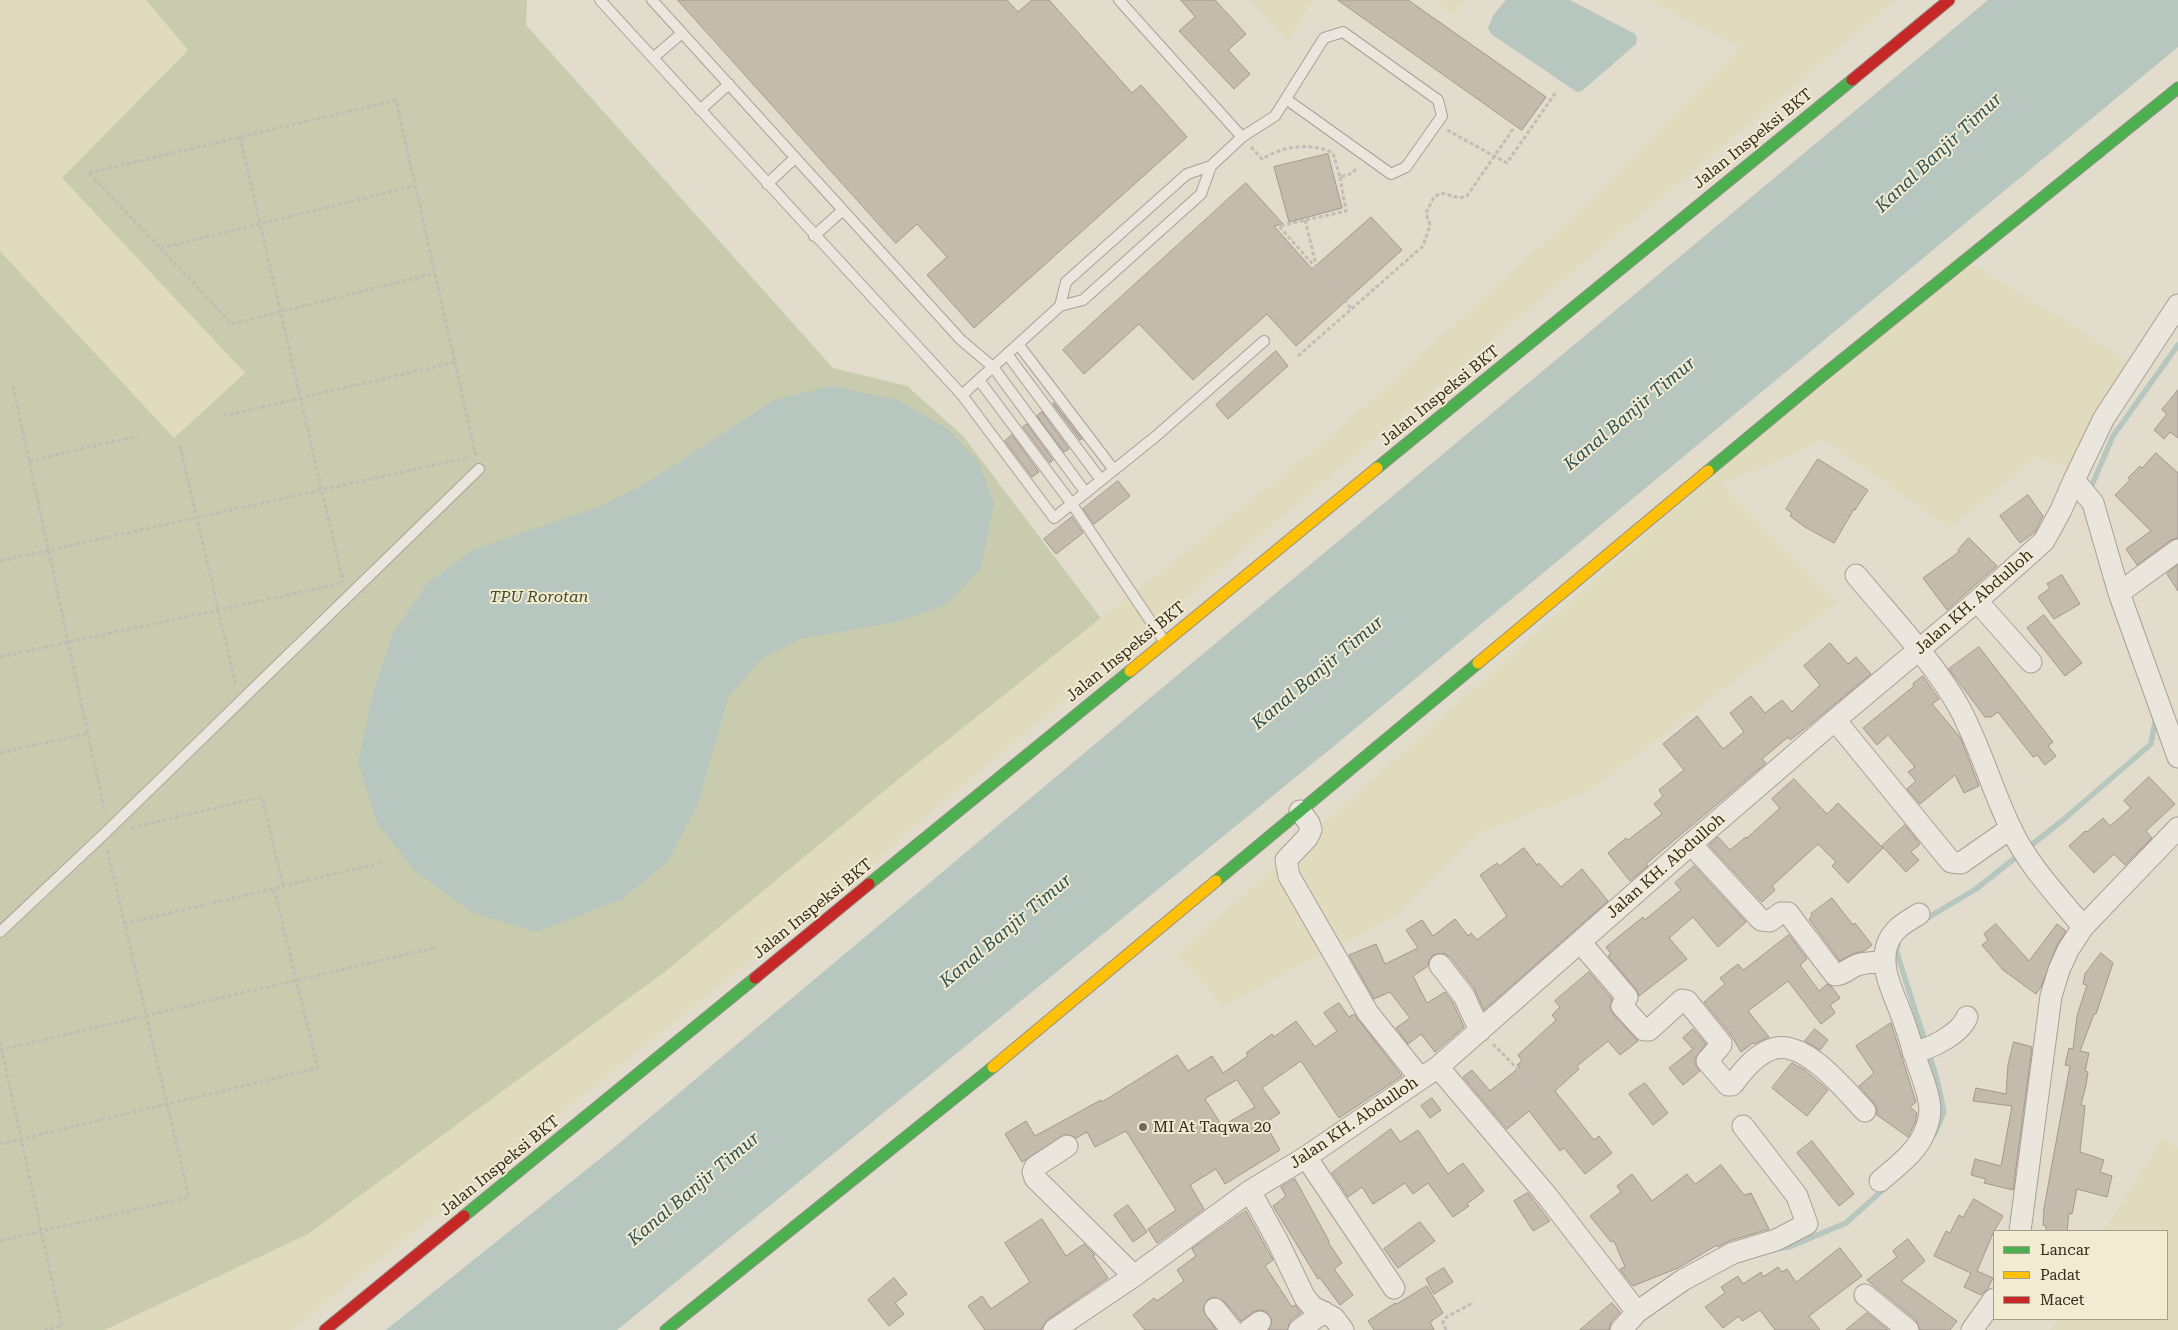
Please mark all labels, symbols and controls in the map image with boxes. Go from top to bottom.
street label: Jalan Inspeksi BKT [1690,85,1816,193]
water label: Kanal Banjir Timur [1871,89,2007,217]
street label: Jalan Inspeksi BKT [1377,342,1503,450]
water label: Kanal Banjir Timur [1560,353,1700,475]
street label: Jalan KH. Abdulloh [1911,545,2037,659]
park label: TPU Rorotan [490,587,588,607]
street label: Jalan Inspeksi BKT [1063,598,1189,706]
water label: Kanal Banjir Timur [1248,612,1388,734]
street label: Jalan KH. Abdulloh [1603,809,1729,923]
street label: Jalan Inspeksi BKT [750,855,876,963]
water label: Kanal Banjir Timur [936,870,1076,992]
street label: Jalan KH. Abdulloh [1286,1073,1422,1173]
street label: Jalan Inspeksi BKT [437,1112,563,1220]
place label: MI At Taqwa 20 [1153,1117,1271,1137]
marker: MI At Taqwa 20 [1137,1121,1149,1133]
water label: Kanal Banjir Timur [624,1128,764,1250]
legend [1993,1230,2168,1320]
text: Lancar [2040,1241,2090,1259]
text: Padat [2040,1266,2080,1284]
text: Macet [2040,1291,2084,1309]

